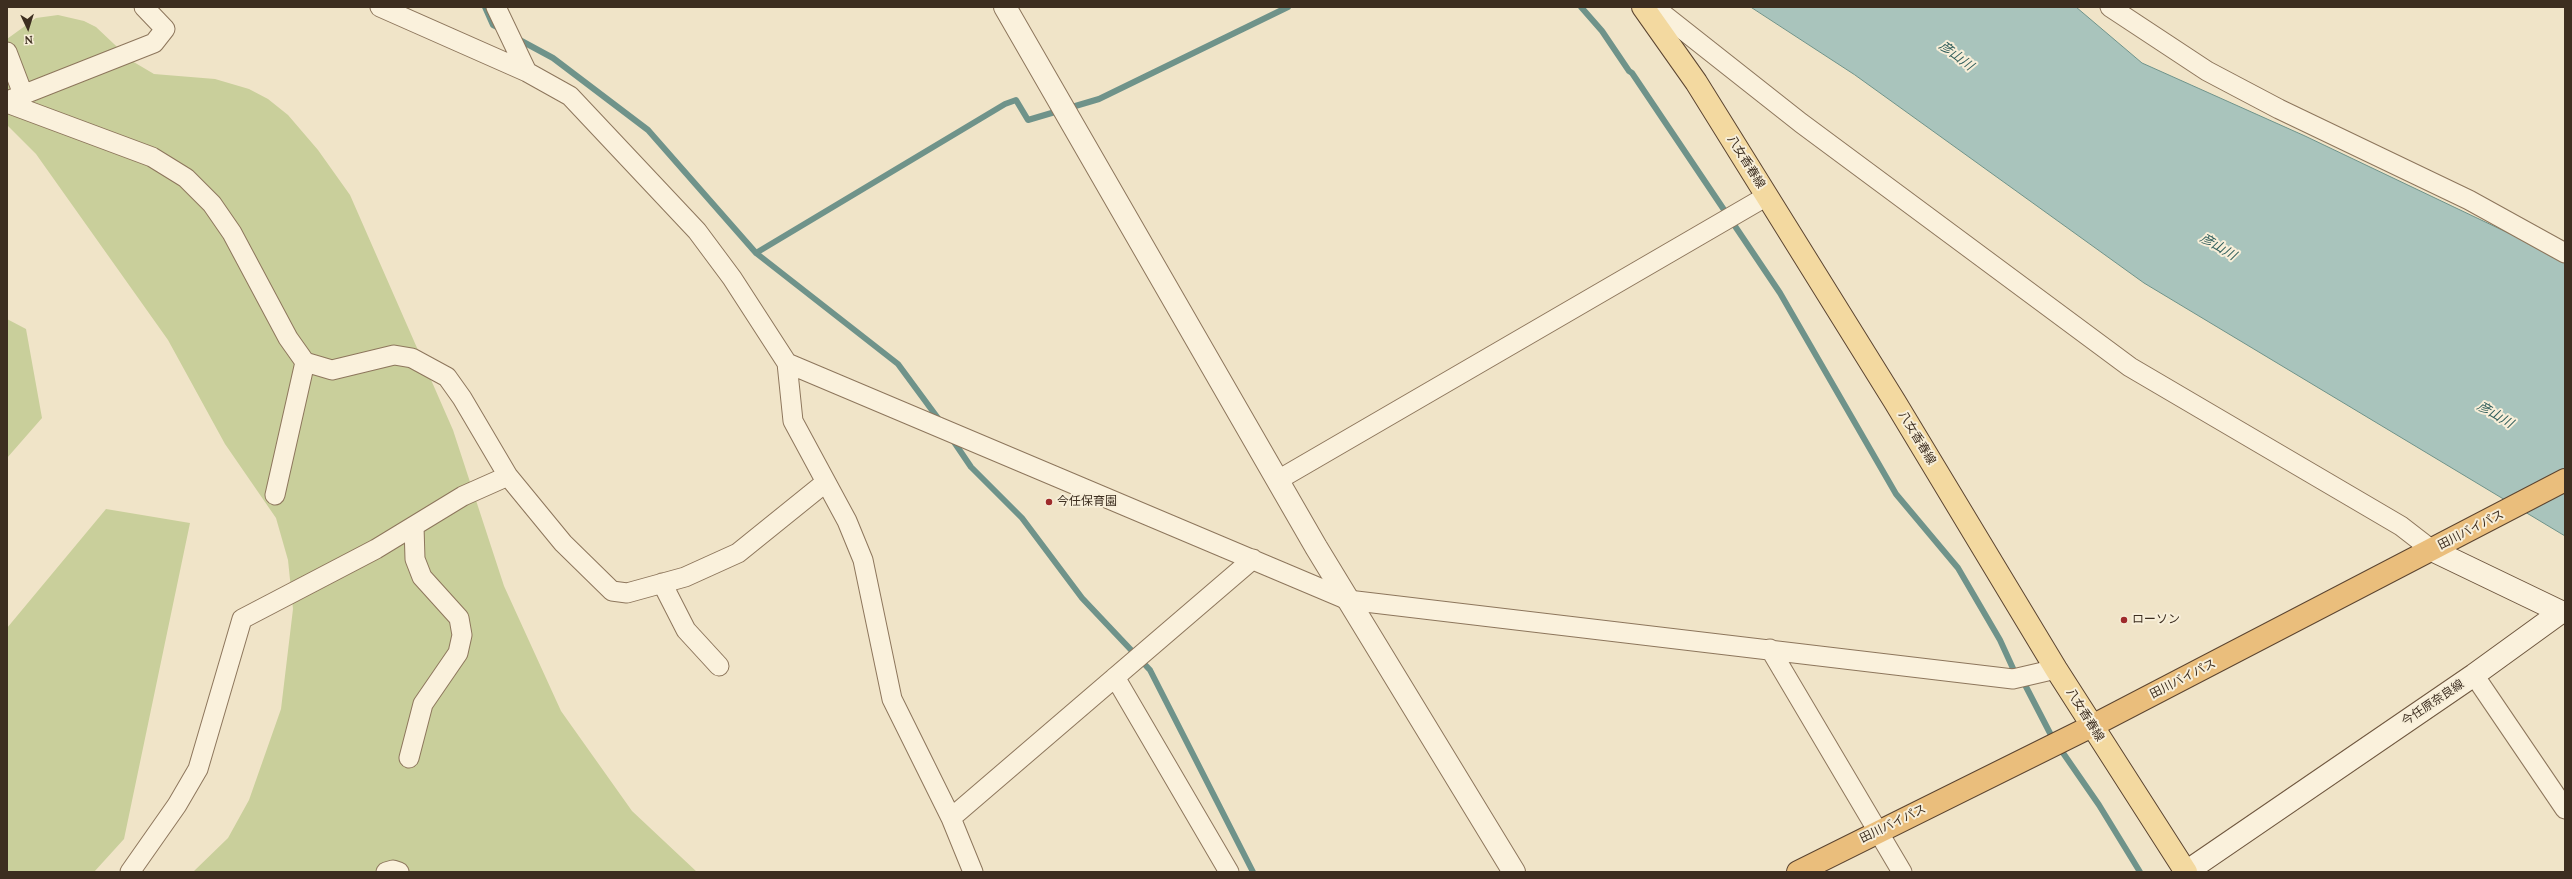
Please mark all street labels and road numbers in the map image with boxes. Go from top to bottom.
street label: 八女香春線 [1724,133,1768,191]
street label: 八女香春線 [1895,409,1939,467]
street label: 田川バイパス [2436,507,2506,553]
street label: 田川バイパス [2148,656,2218,702]
street label: 今任原奈良線 [2399,677,2467,729]
street label: 八女香春線 [2063,686,2107,744]
street label: 田川バイパス [1857,802,1929,846]

